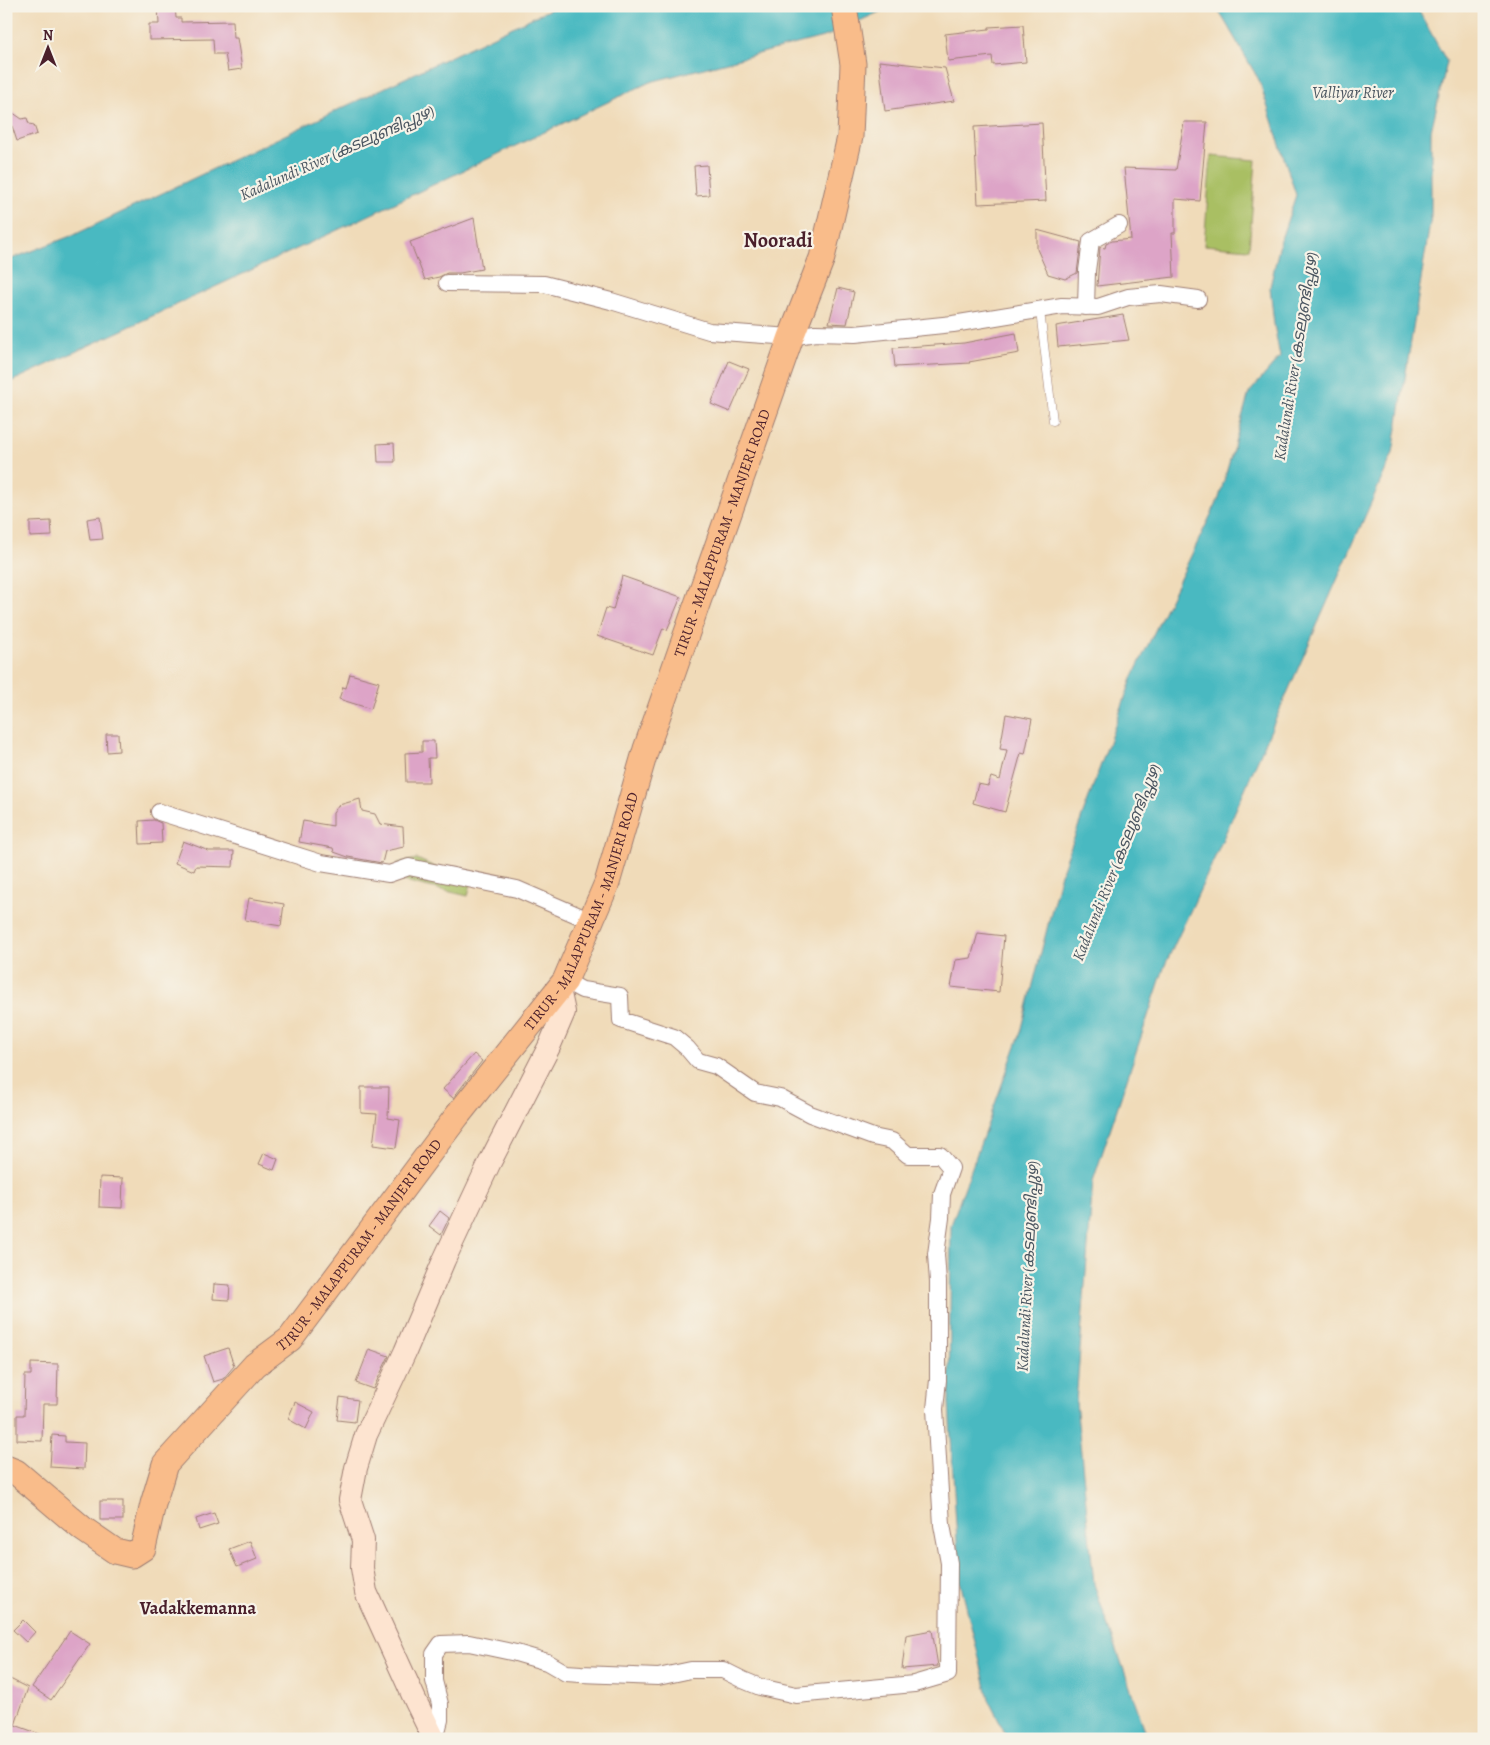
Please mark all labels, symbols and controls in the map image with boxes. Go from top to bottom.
north arrow [22,22,72,72]
text: N [43,26,53,45]
water label: Valliyar River [1312,82,1394,104]
water label: Kadalundi River (കടലുണ്ടിപ്പുഴ) [237,100,438,206]
district label: Nooradi [743,227,813,254]
water label: Kadalundi River (കടലുണ്ടിപ്പുഴ) [1269,250,1323,462]
street label: TIRUR - MALAPPURAM - MANJERI ROAD [669,406,775,660]
water label: Kadalundi River (കടലുണ്ടിപ്പുഴ) [1067,760,1167,964]
street label: TIRUR - MALAPPURAM - MANJERI ROAD [519,790,643,1035]
street label: TIRUR - MALAPPURAM - MANJERI ROAD [273,1135,446,1355]
water label: Kadalundi River (കടലുണ്ടിപ്പുഴ) [1011,1160,1045,1372]
district label: Vadakkemanna [139,1596,256,1620]

